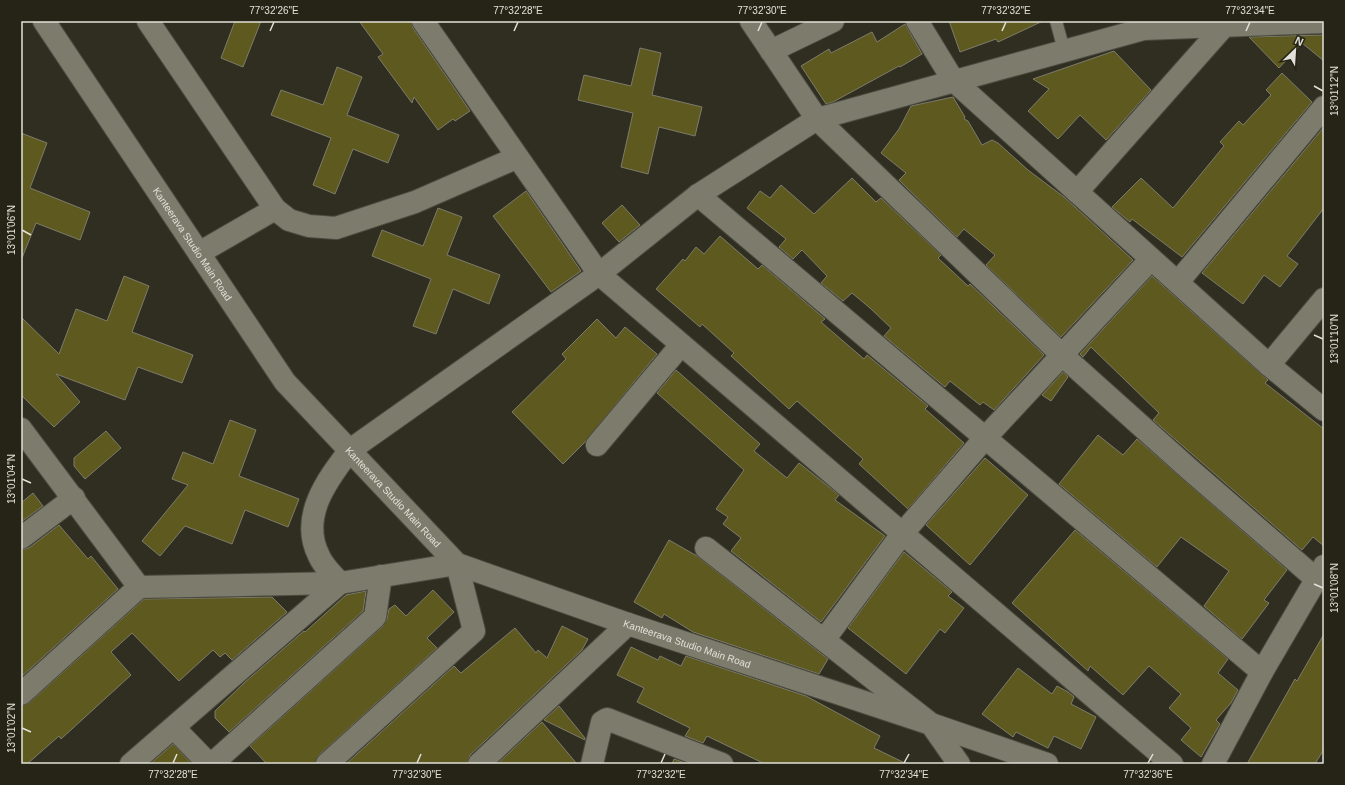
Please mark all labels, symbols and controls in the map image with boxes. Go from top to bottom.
text: 77°32'26"E [249,5,299,16]
text: 77°32'28"E [493,5,543,16]
text: 77°32'30"E [737,5,787,16]
text: 77°32'32"E [981,5,1031,16]
text: 77°32'34"E [1225,5,1275,16]
north arrow [1275,30,1315,70]
text: N [1293,34,1305,48]
text: 13°01'12"N [1329,66,1340,116]
street label: Kanteerava Studio Main Road [151,186,234,303]
text: 13°01'06"N [6,205,17,255]
text: 13°01'10"N [1329,314,1340,364]
street label: Kanteerava Studio Main Road [343,445,443,549]
text: 13°01'04"N [6,454,17,504]
text: 13°01'08"N [1329,563,1340,613]
street label: Kanteerava Studio Main Road [622,618,752,670]
text: 13°01'02"N [6,703,17,753]
text: 77°32'28"E [148,769,198,780]
text: 77°32'30"E [392,769,442,780]
text: 77°32'32"E [636,769,686,780]
text: 77°32'34"E [879,769,929,780]
text: 77°32'36"E [1123,769,1173,780]

